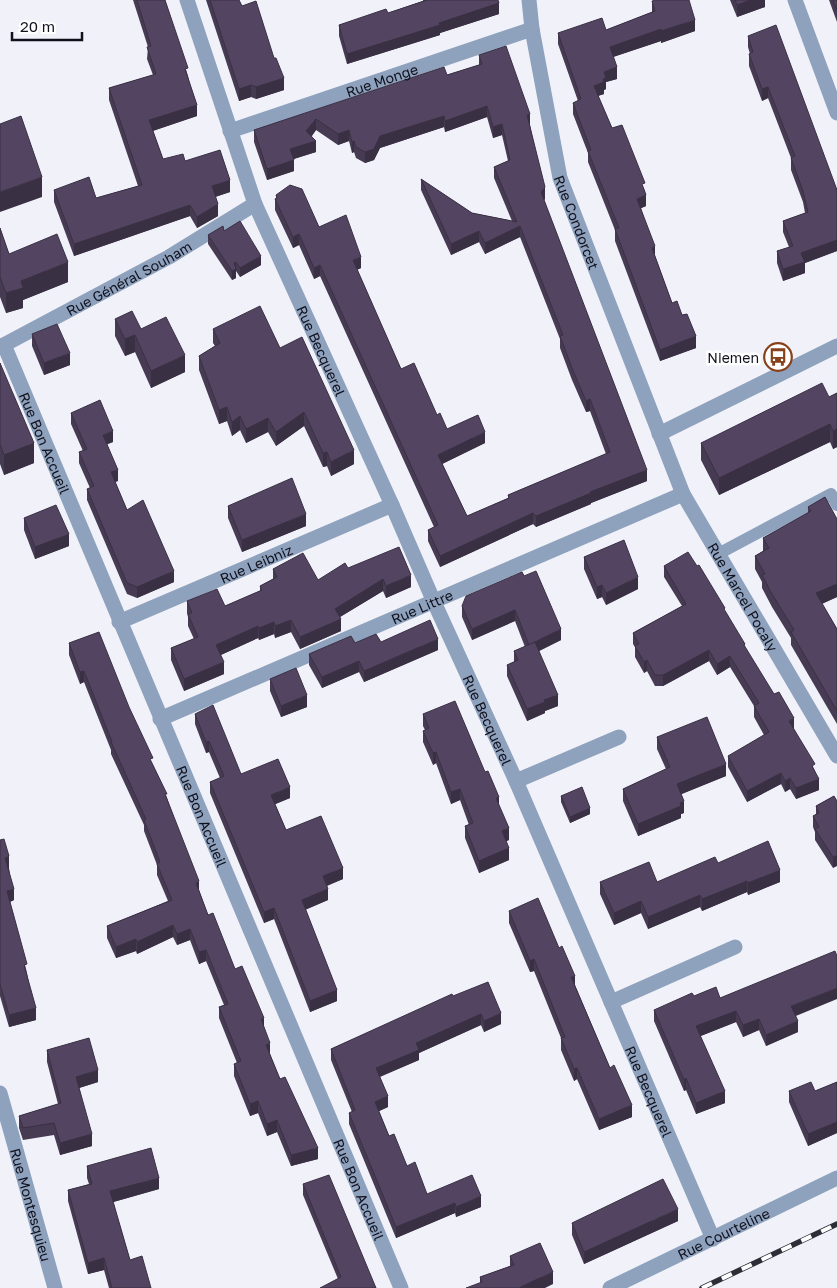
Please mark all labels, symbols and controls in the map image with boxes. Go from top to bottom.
scale bar [12,10,82,42]
text: 20 m [20,17,55,35]
street label: Rue Monge [343,60,420,100]
street label: Rue Condorcet [551,173,603,272]
street label: Rue Général Souham [63,237,194,319]
street label: Rue Becquerel [294,303,350,398]
bus stop icon: Niemen [763,342,793,372]
place label: Niemen [707,349,759,366]
street label: Rue Bon Accueil [16,389,74,496]
street label: Rue Marcel Pocaly [705,539,782,654]
street label: Rue Leibniz [217,540,295,586]
street label: Rue Littre [388,586,455,627]
street label: Rue Becquerel [460,672,516,768]
street label: Rue Bon Accueil [173,763,231,869]
street label: Rue Becquerel [622,1043,677,1139]
street label: Rue Bon Accueil [331,1136,388,1243]
street label: Rue Montesquieu [7,1146,56,1263]
street label: Rue Courteline [675,1204,772,1263]

